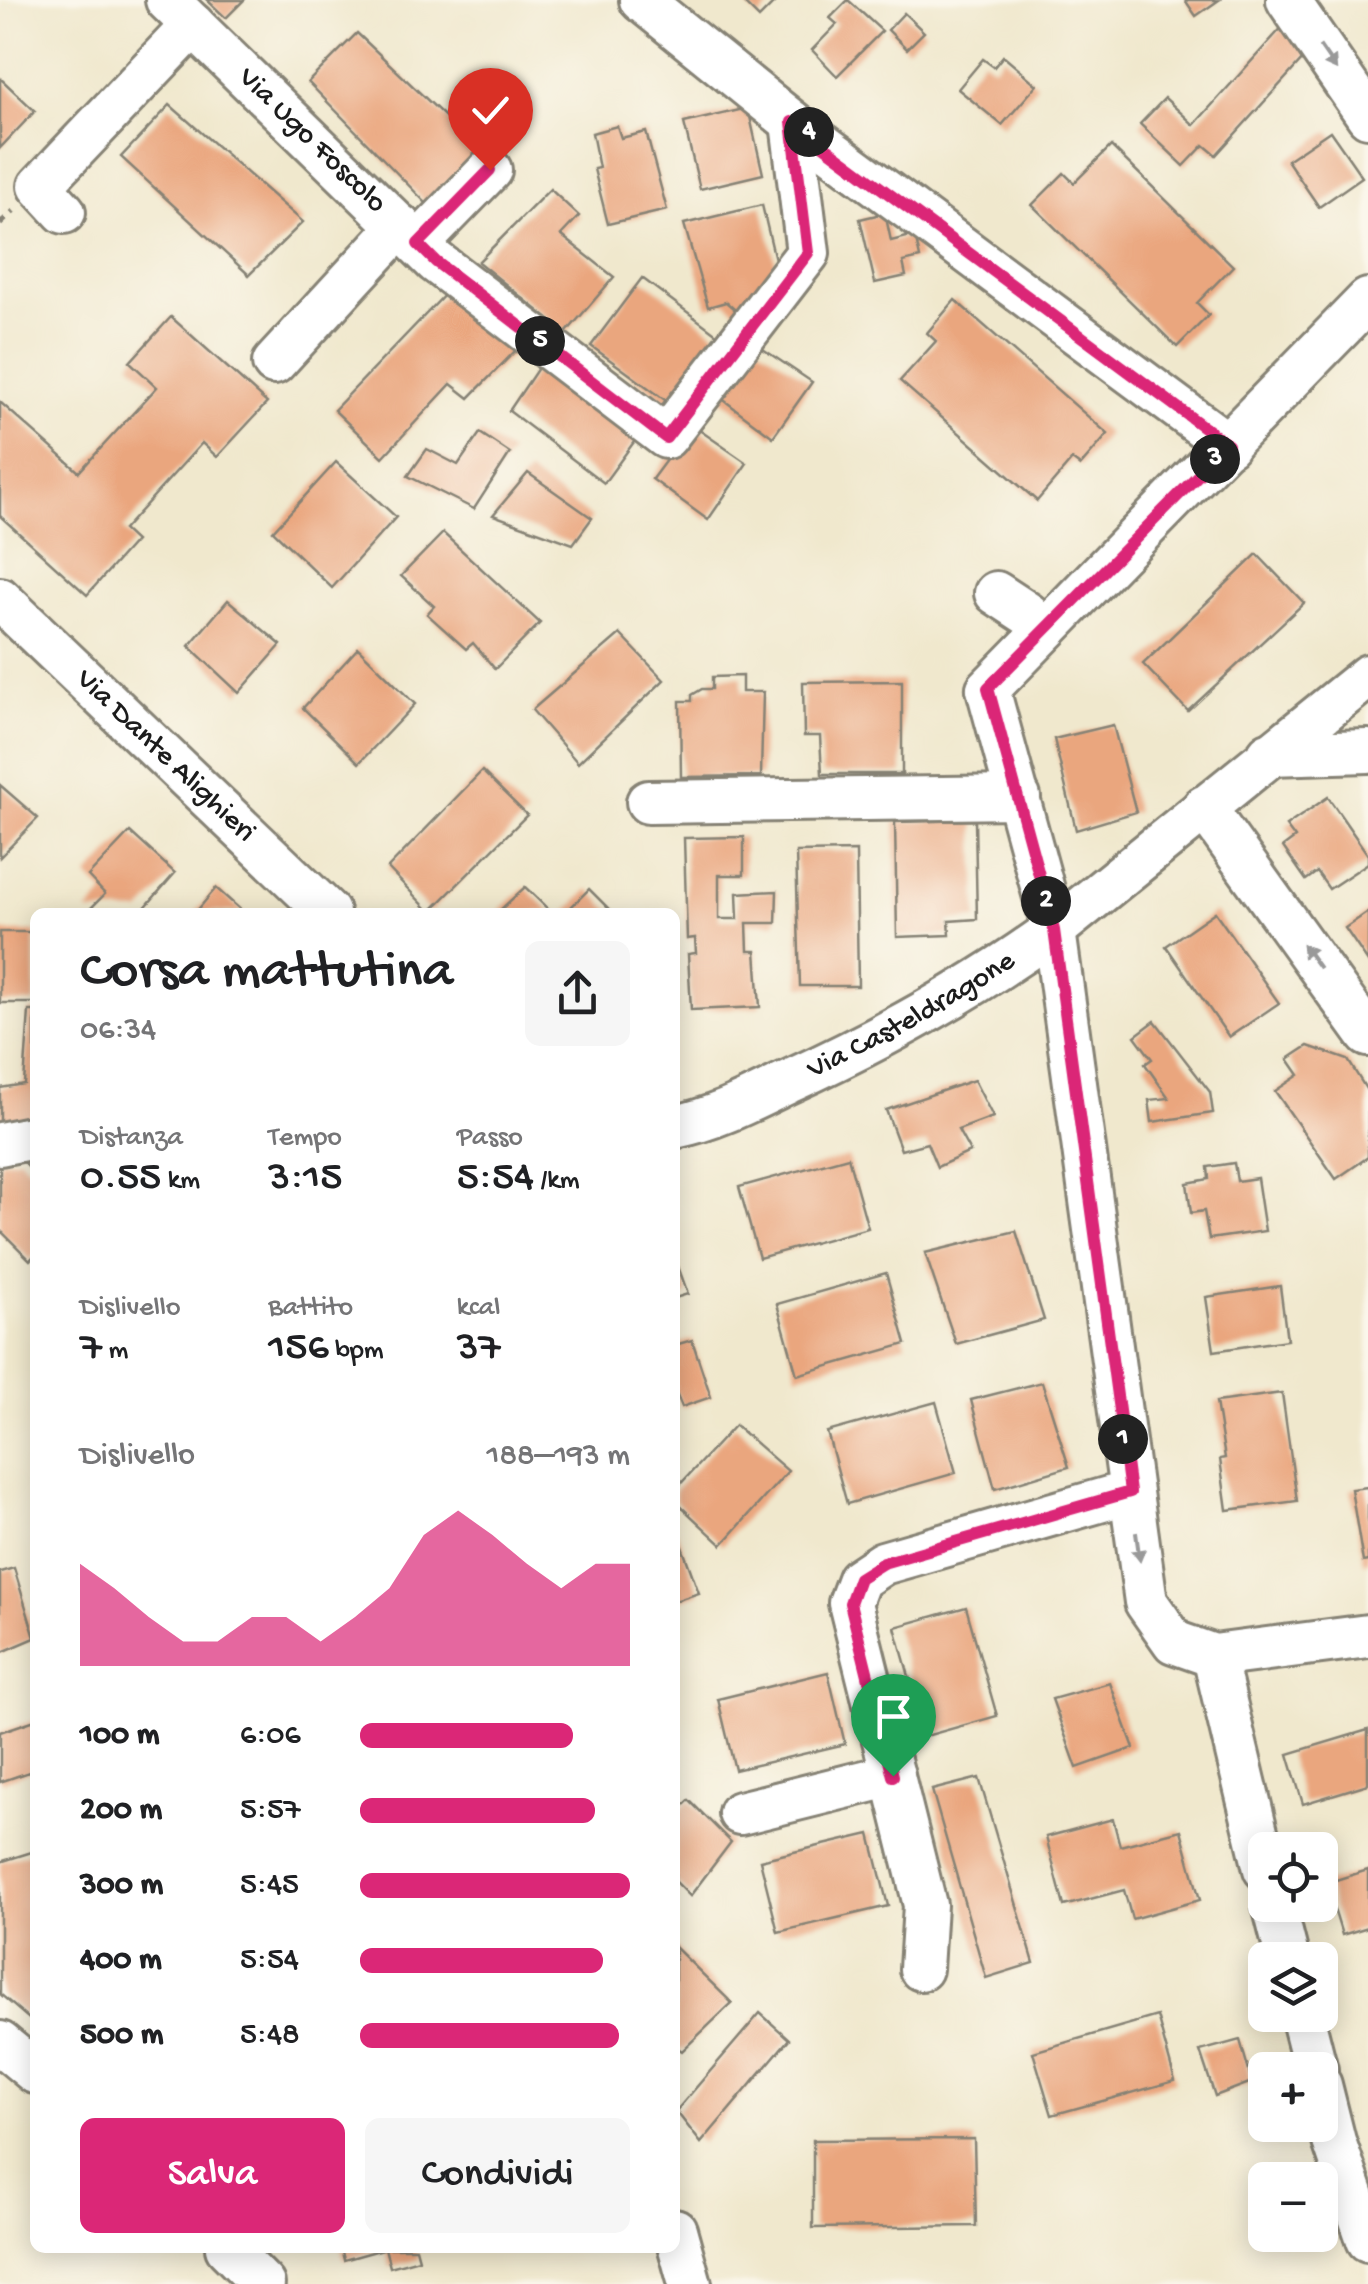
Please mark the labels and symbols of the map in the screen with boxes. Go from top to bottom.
one-way arrow [1318,45,1337,71]
street label: Via Ugo Foscolo [229,60,393,221]
pin [448,68,533,171]
pin: 4 [784,107,834,157]
pin: 5 [515,316,565,366]
pin: 3 [1190,434,1240,484]
street label: Via Dante Alighieri [67,662,262,850]
pin: 2 [1021,876,1071,926]
one-way arrow [1302,943,1321,969]
street label: Via Casteldragone [801,944,1022,1088]
pin: 1 [1098,1414,1148,1464]
one-way arrow [1131,1532,1147,1563]
pin [851,1674,936,1777]

